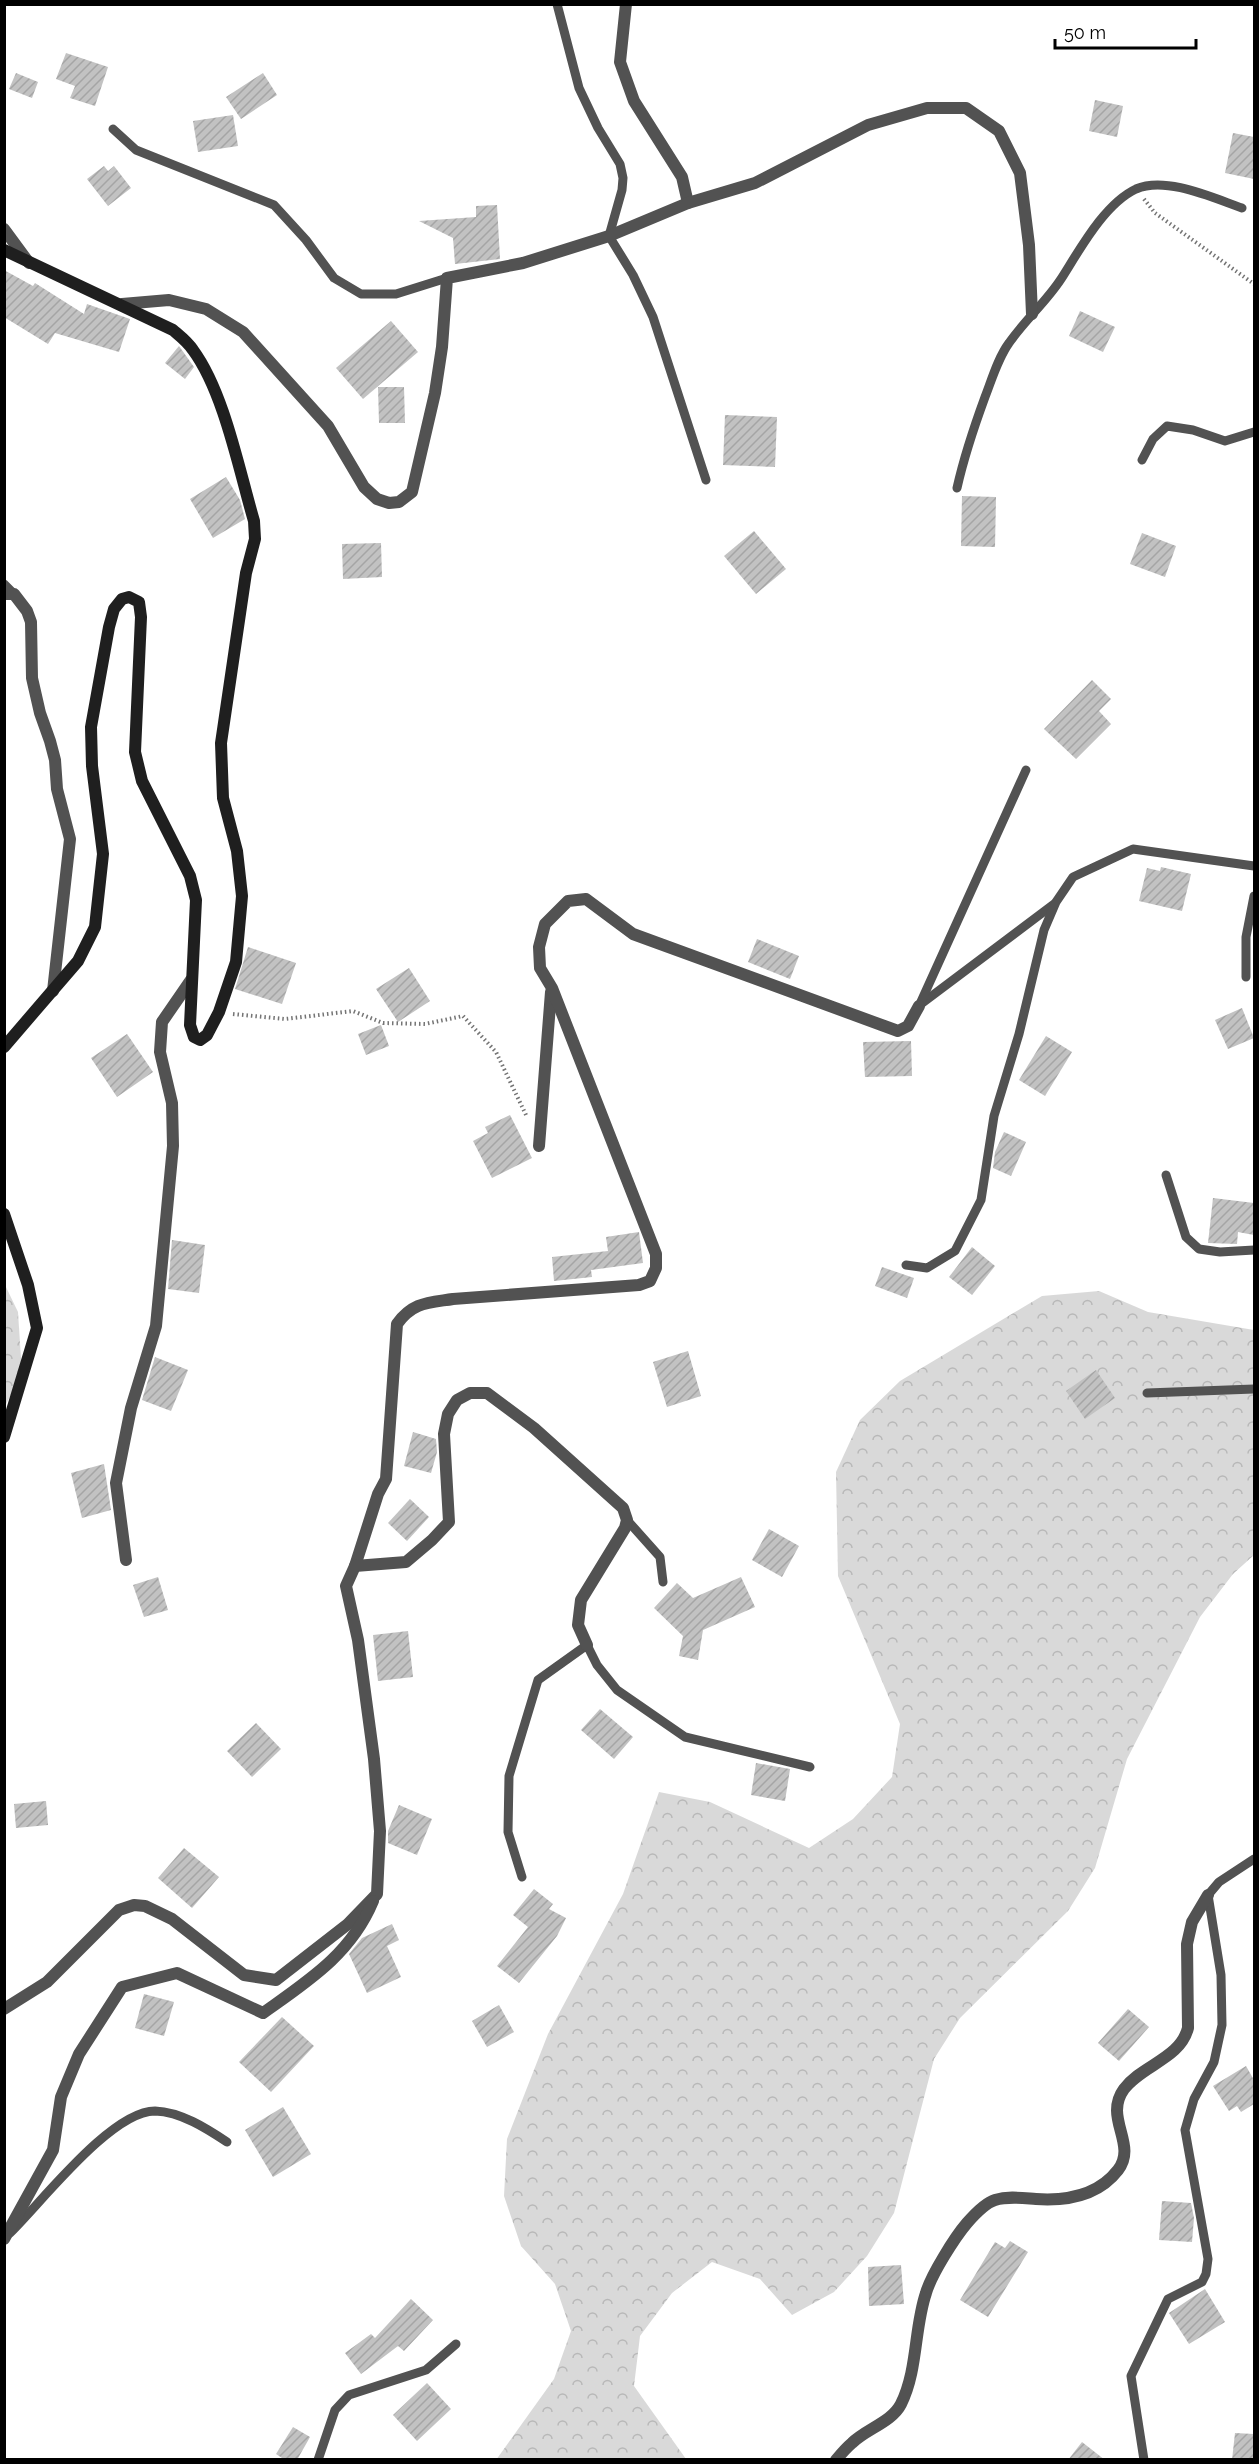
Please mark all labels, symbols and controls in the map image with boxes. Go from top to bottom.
scale bar [1055,12,1196,50]
text: 50 m [1064,22,1106,43]

